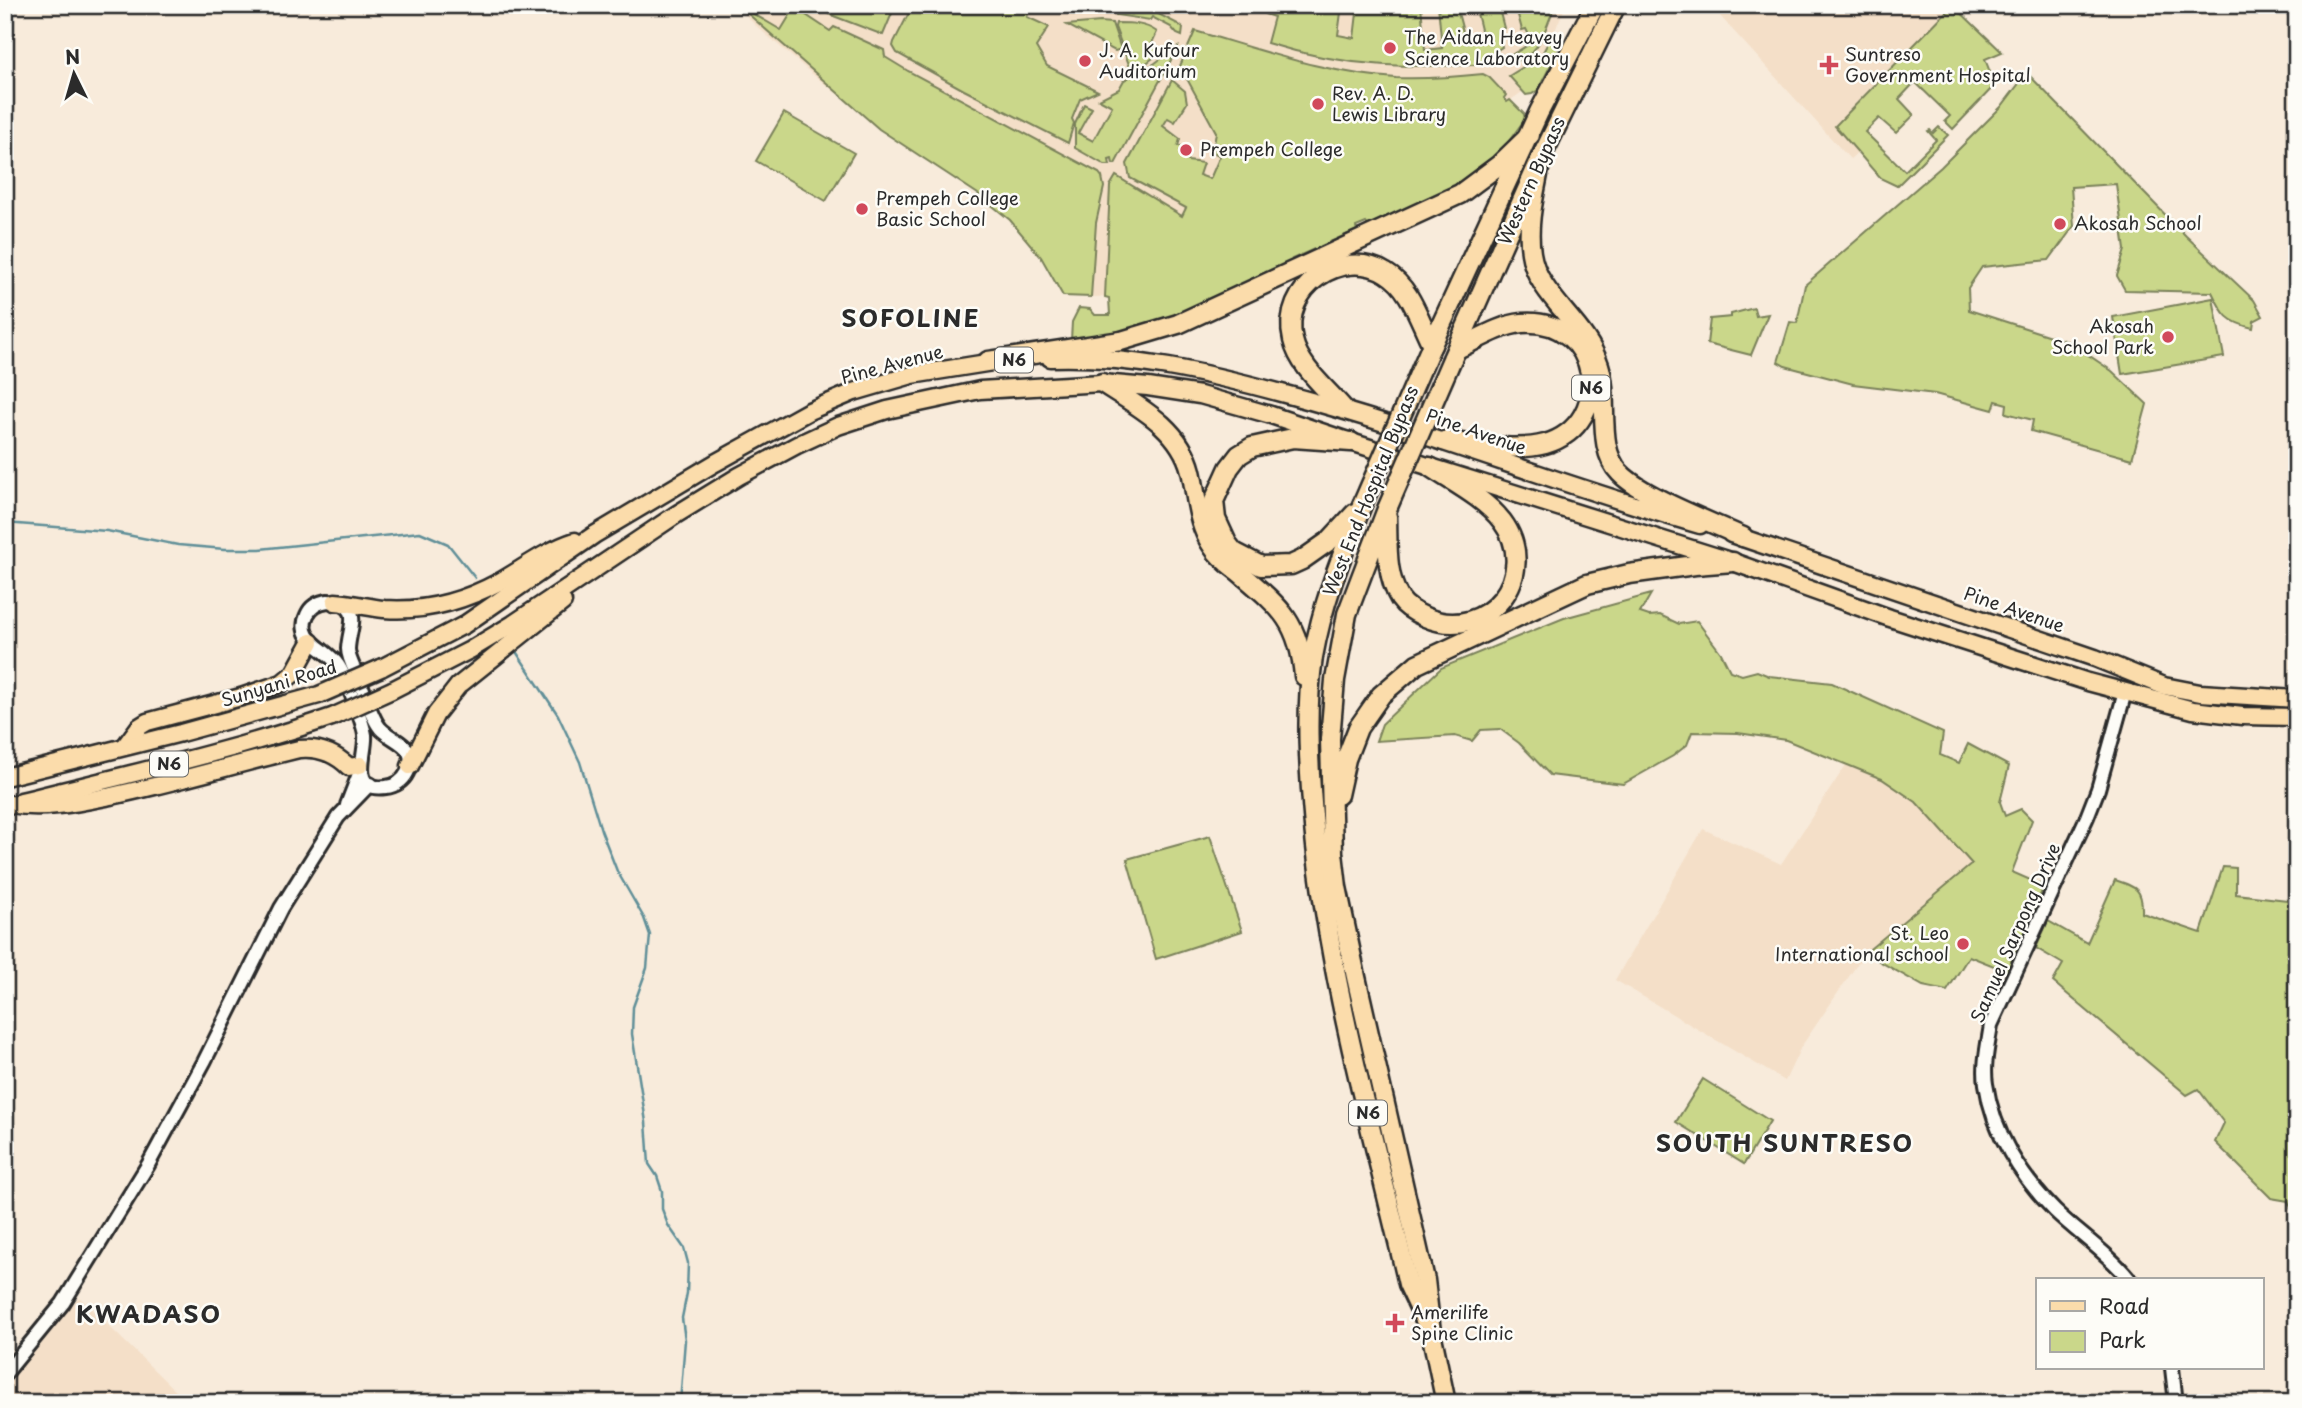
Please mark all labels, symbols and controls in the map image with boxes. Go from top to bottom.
place label: The Aidan Heavey Science Laboratory [1404,23,1569,71]
place label: J. A. Kufour Auditorium [1099,36,1200,84]
north arrow [38,38,108,108]
marker: The Aidan Heavey Science Laboratory [1382,40,1398,56]
place label: Suntreso Government Hospital [1845,40,2031,88]
text: N [64,41,81,71]
marker: J. A. Kufour Auditorium [1077,53,1093,69]
marker: Suntreso Government Hospital [1819,55,1839,75]
place label: Rev. A. D. Lewis Library [1332,79,1446,127]
marker: Rev. A. D. Lewis Library [1310,96,1326,112]
street label: Western Bypass [1490,112,1571,249]
place label: Prempeh College [1200,135,1343,162]
marker: Prempeh College [1178,142,1194,158]
place label: Prempeh College Basic School [876,184,1019,232]
marker: Prempeh College Basic School [854,201,870,217]
place label: Akosah School [2074,209,2202,236]
marker: Akosah School [2052,216,2068,232]
district label: SOFOLINE [842,299,980,335]
place label: Akosah School Park [2052,312,2154,360]
marker: Akosah School Park [2160,329,2176,345]
street label: Pine Avenue [838,337,946,390]
road number: N6 [995,348,1033,372]
road number: N6 [1572,376,1610,400]
street label: West End Hospital Bypass [1315,381,1424,600]
street label: Pine Avenue [1423,401,1531,460]
street label: Pine Avenue [1961,579,2069,638]
street label: Sunyani Road [217,652,340,713]
road number: N6 [150,751,188,776]
street label: Samuel Sarpong Drive [1963,838,2066,1027]
place label: St. Leo International school [1775,919,1949,967]
marker: St. Leo International school [1955,936,1971,952]
road number: N6 [1349,1100,1387,1126]
district label: SOUTH SUNTRESO [1656,1124,1914,1160]
legend [2036,1278,2264,1370]
text: Road [2099,1289,2150,1321]
district label: KWADASO [76,1295,222,1331]
place label: Amerilife Spine Clinic [1411,1298,1513,1346]
marker: Amerilife Spine Clinic [1385,1313,1405,1333]
text: Park [2099,1323,2146,1355]

